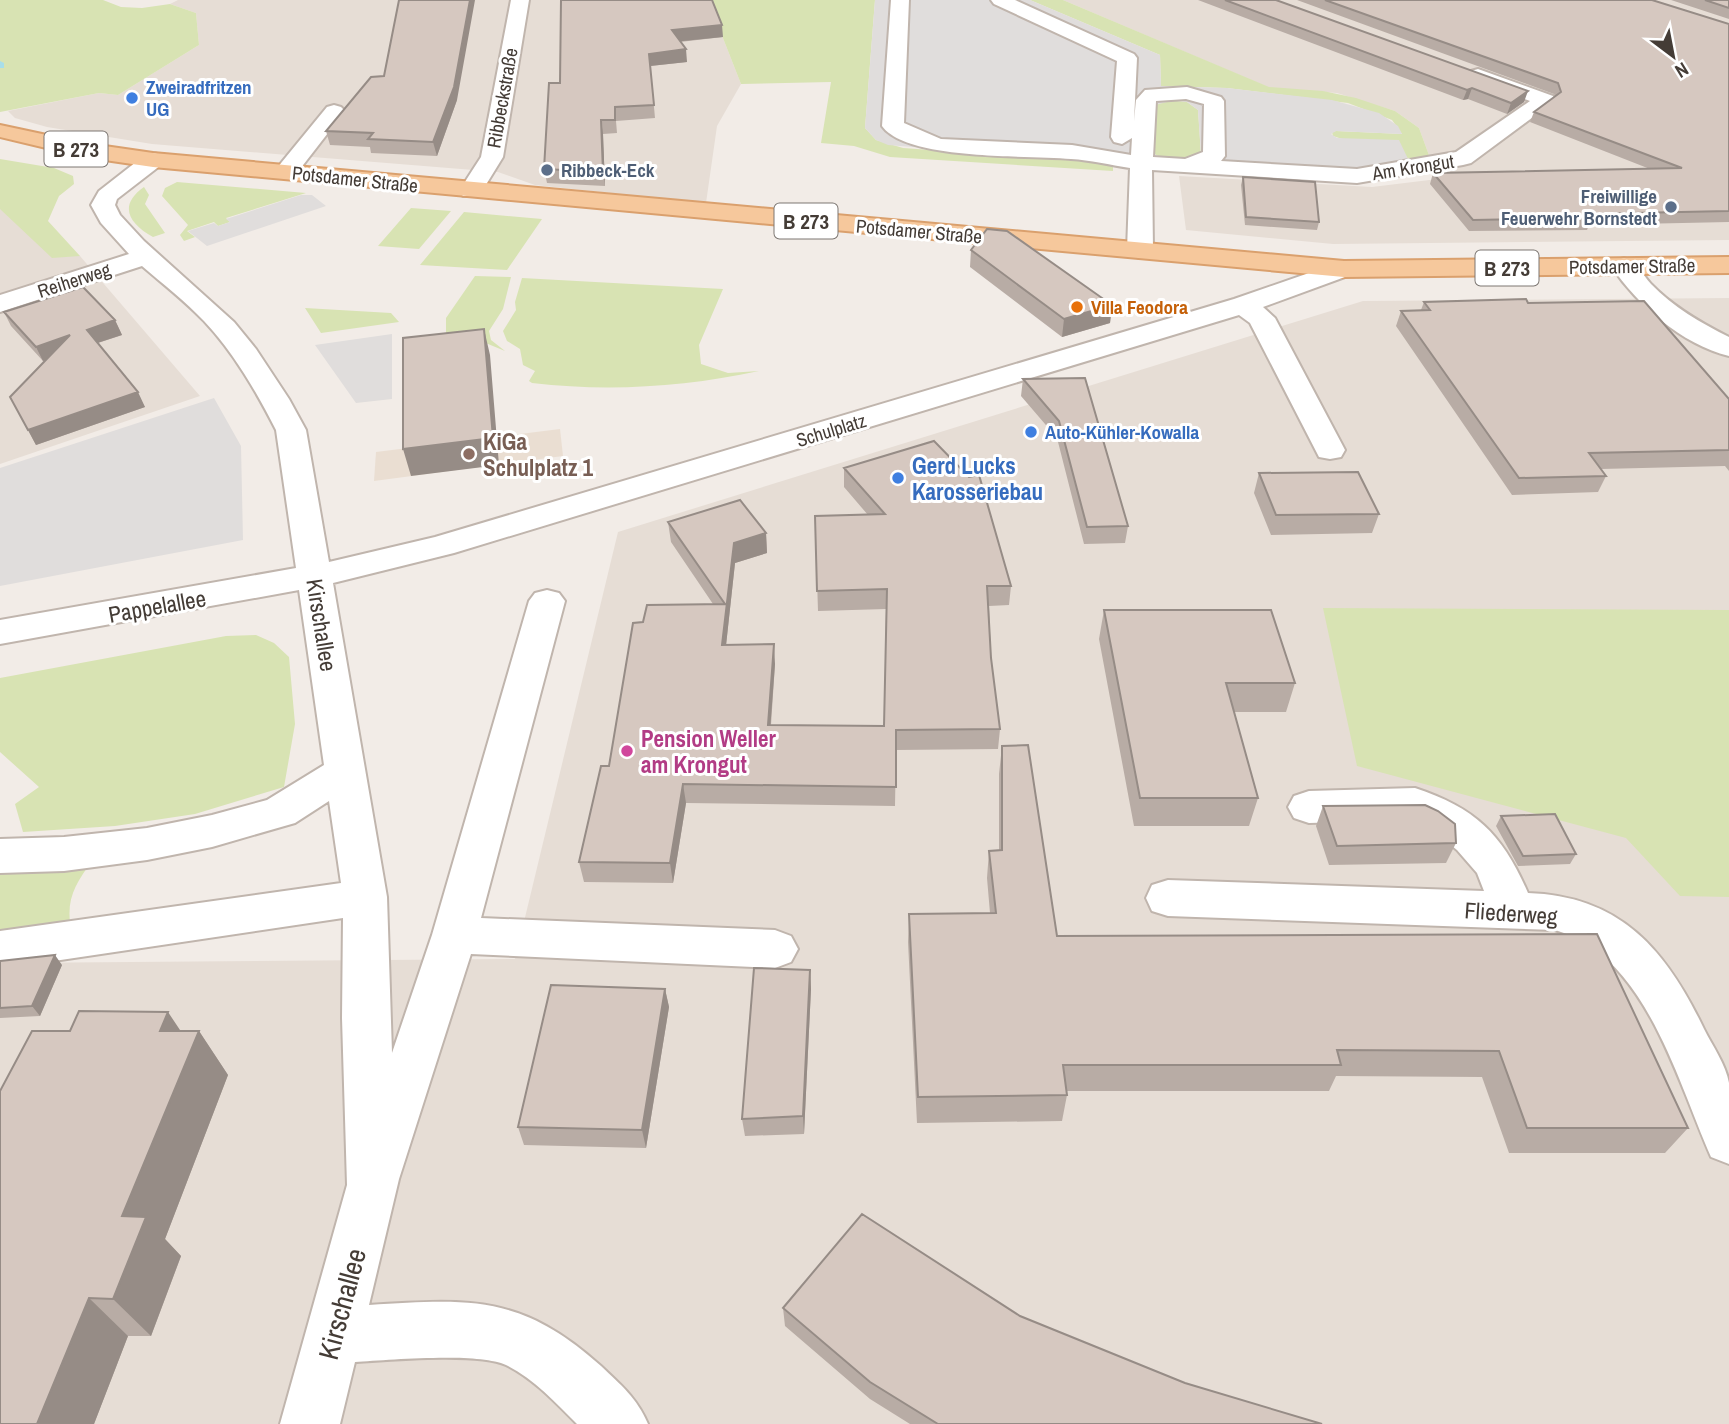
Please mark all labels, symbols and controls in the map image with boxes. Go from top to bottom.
north arrow [1638,21,1708,91]
street label: Ribbeckstraße [480,46,524,150]
text: N [1670,56,1694,84]
place label: Zweiradfritzen UG [146,74,252,122]
marker: Zweiradfritzen UG [124,90,140,106]
road number: B 273 [44,132,108,166]
street label: Am Krongut [1369,148,1456,186]
place label: Ribbeck-Eck [561,157,655,183]
street label: Potsdamer Straße [291,159,419,199]
marker: Ribbeck-Eck [539,162,555,178]
place label: Freiwillige Feuerwehr Bornstedt [1501,183,1657,231]
marker: Freiwillige Feuerwehr Bornstedt [1663,199,1679,215]
road number: B 273 [774,204,838,238]
street label: Potsdamer Straße [855,213,983,249]
road number: B 273 [1476,250,1538,286]
street label: Potsdamer Straße [1569,252,1695,280]
street label: Reiherweg [34,256,114,304]
place label: Villa Feodora [1091,294,1188,320]
marker: Villa Feodora [1069,299,1085,315]
street label: Schulplatz [793,407,869,453]
place label: Auto-Kühler-Kowalla [1045,419,1199,445]
marker: Auto-Kühler-Kowalla [1023,424,1039,440]
place label: KiGa Schulplatz 1 [483,426,594,483]
marker: KiGa Schulplatz 1 [461,446,477,462]
place label: Gerd Lucks Karosseriebau [912,450,1043,507]
marker: Gerd Lucks Karosseriebau [890,470,906,486]
street label: Kirschallee [299,577,345,673]
street label: Pappelallee [106,582,208,630]
place label: Pension Weller am Krongut [641,723,777,780]
marker: Pension Weller am Krongut [619,743,635,759]
street label: Fliederweg [1463,894,1559,932]
street label: Kirschallee [309,1244,375,1364]

